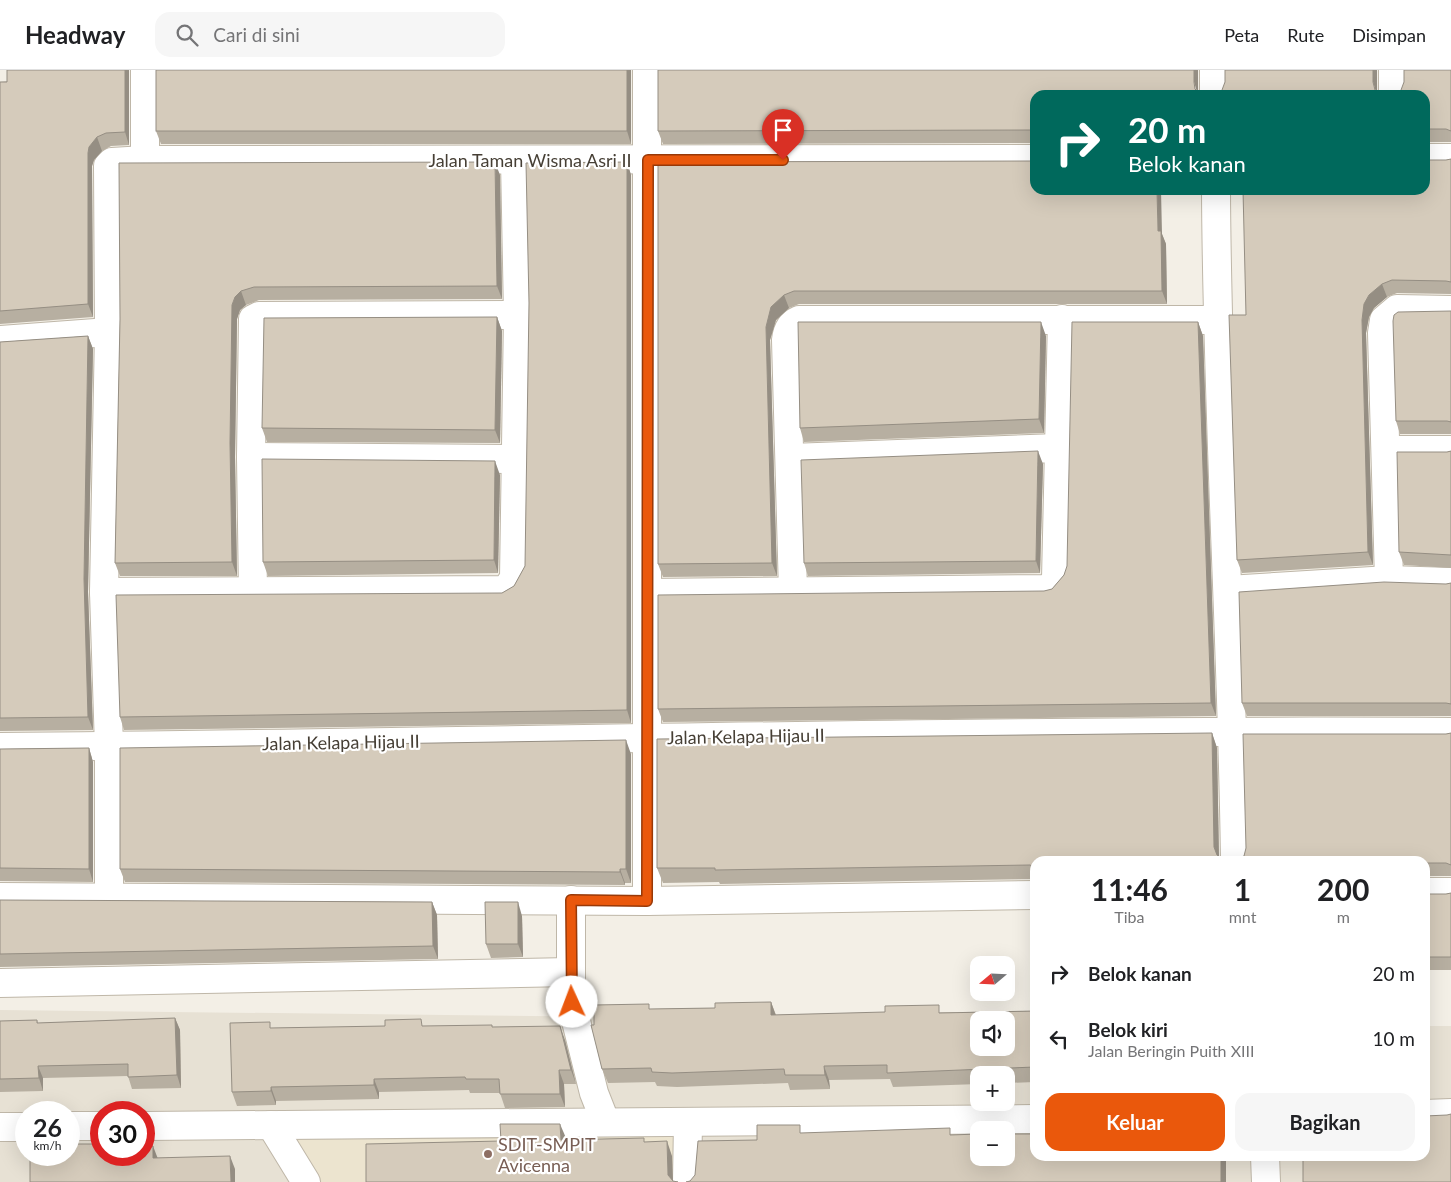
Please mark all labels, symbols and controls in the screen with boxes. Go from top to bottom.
search box [155,12,505,57]
text: Headway [25,20,125,49]
icon: search [173,21,201,49]
text: Cari di sini [213,23,300,46]
text: Peta [1224,24,1259,46]
text: Rute [1287,24,1324,46]
text: Disimpan [1352,24,1426,46]
text: 20 m [1128,108,1206,150]
pin [762,109,804,160]
icon: right [1045,110,1110,175]
icon: arrive [769,116,797,144]
street label: Jalan Taman Wisma Asri II [428,149,632,171]
text: Belok kanan [1128,150,1246,177]
street label: Jalan Kelapa Hijau II [667,724,825,748]
street label: Jalan Kelapa Hijau II [262,730,420,754]
text: 11:46 [1091,871,1168,907]
text: 1 [1234,871,1251,907]
text: 200 [1317,871,1369,907]
text: Tiba [1114,907,1144,926]
text: mnt [1229,907,1256,926]
text: m [1337,907,1350,926]
north arrow [970,956,1015,1001]
map controls [970,956,1015,1166]
icon: right [1045,960,1073,988]
text: Belok kanan [1088,962,1192,985]
text: 20 m [1372,962,1415,985]
position arrow [545,975,597,1027]
button: sound [970,1011,1015,1056]
text: Belok kiri [1088,1018,1168,1041]
icon: left [1045,1025,1073,1053]
text: 10 m [1372,1027,1415,1050]
text: Jalan Beringin Puith XIII [1088,1041,1254,1060]
button: + [970,1066,1015,1111]
button: Keluar [1045,1093,1225,1151]
button: Bagikan [1235,1093,1415,1151]
speed limit sign: 30 [90,1101,155,1166]
text: 26 [33,1112,62,1142]
button: − [970,1121,1015,1166]
place label: SDIT-SMPIT Avicenna [498,1133,596,1176]
text: km/h [33,1138,62,1153]
marker: SDIT-SMPIT Avicenna [482,1148,494,1160]

